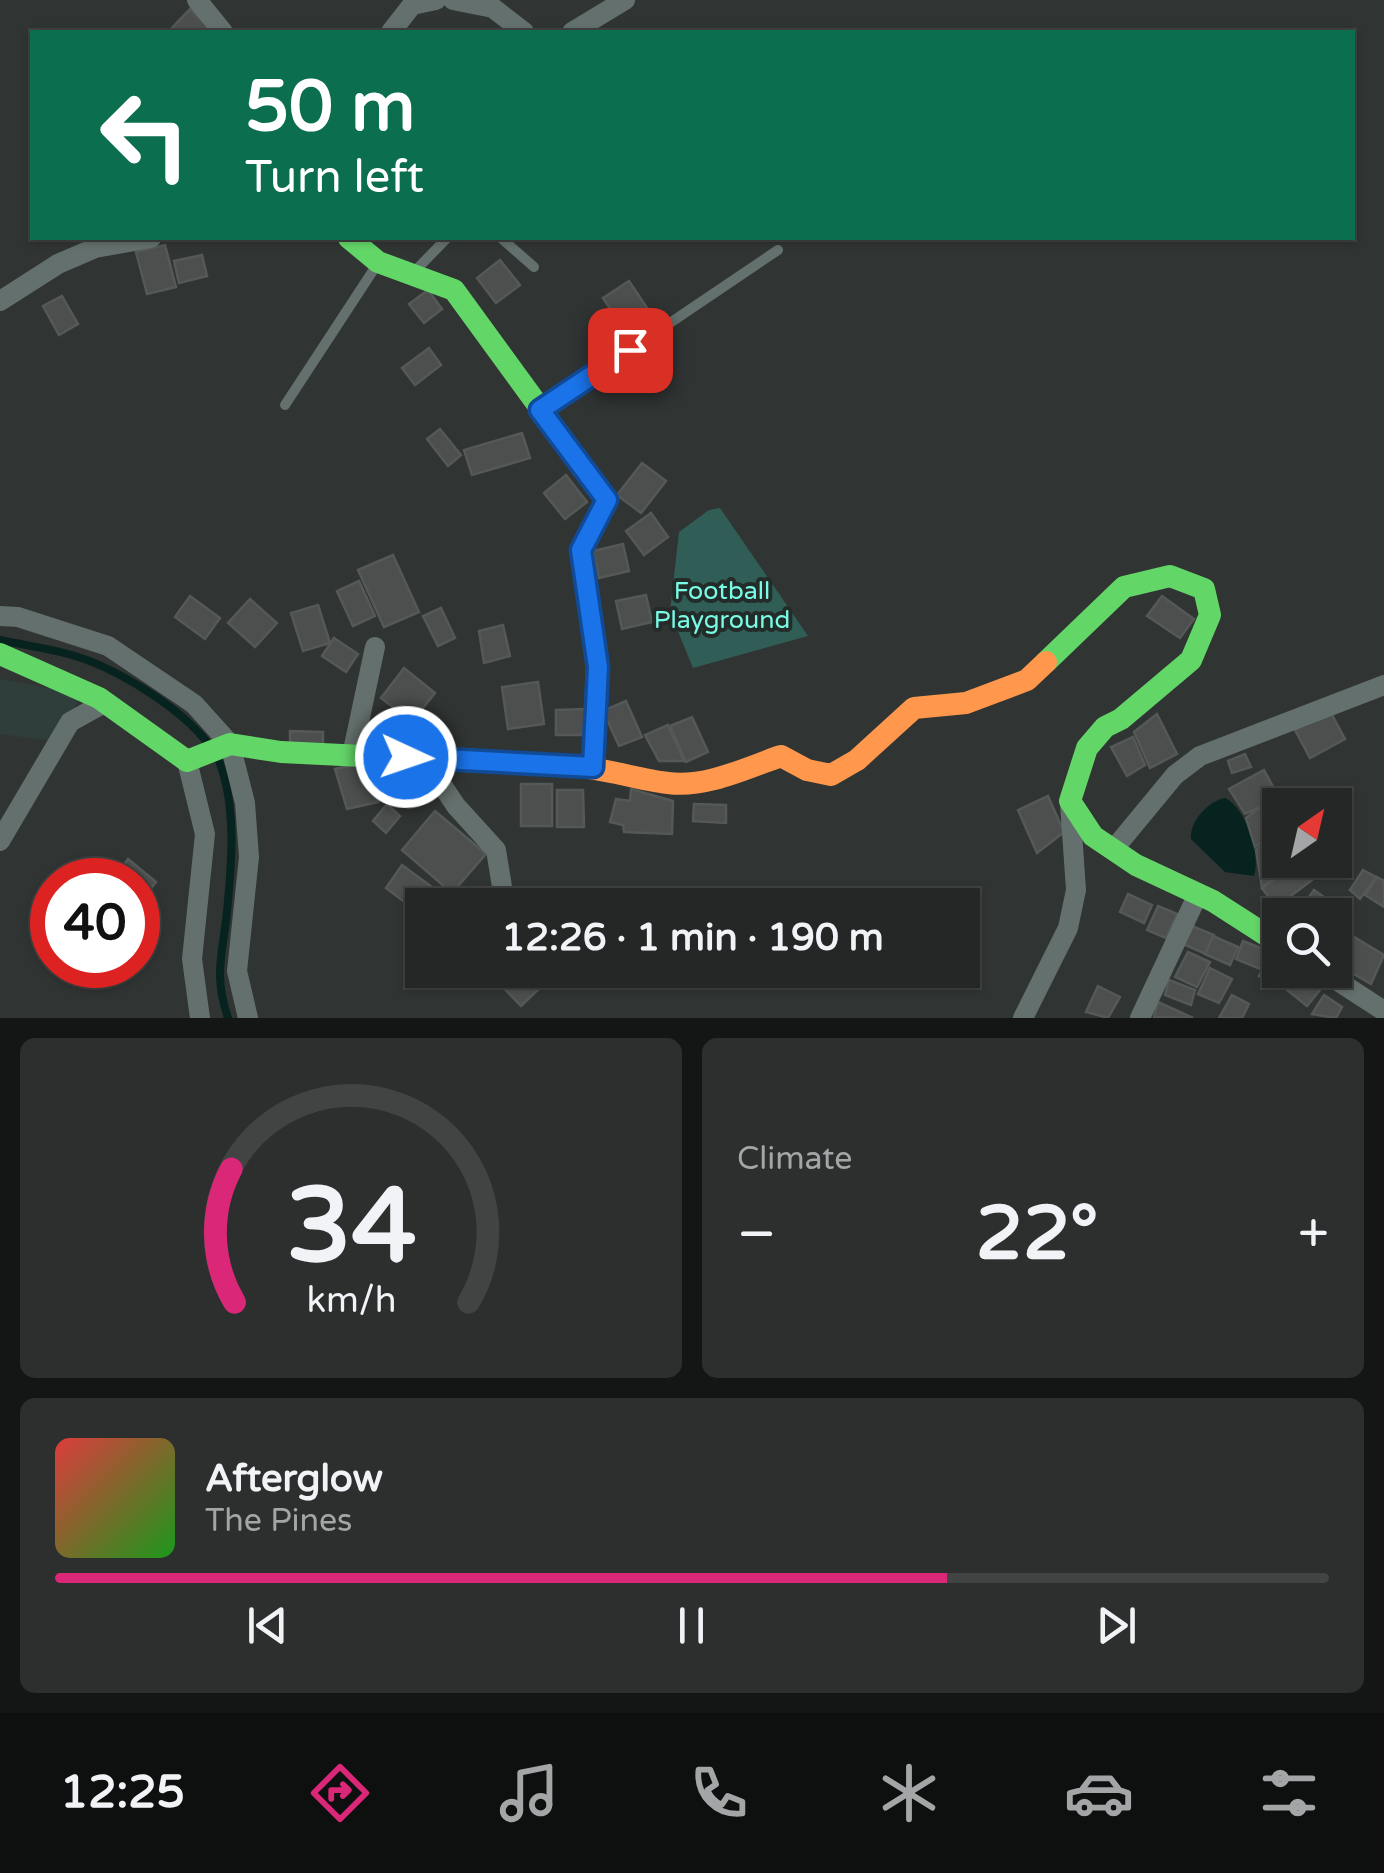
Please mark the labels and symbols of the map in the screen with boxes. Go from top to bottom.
pin [588,308,673,393]
park label: Football Playground [654,576,790,635]
position arrow [354,705,458,809]
north arrow [1262,788,1352,878]
speed limit sign: 40 [30,858,160,988]

